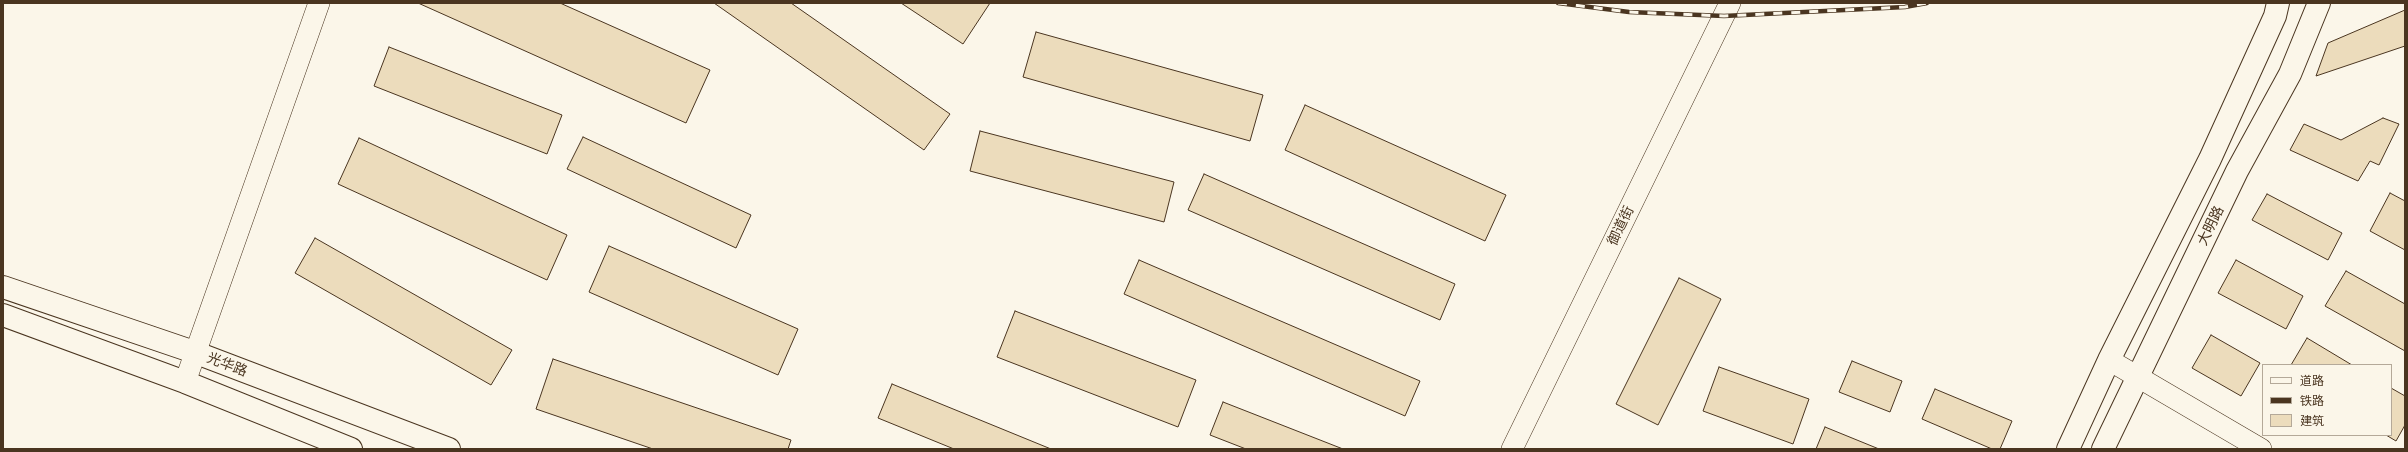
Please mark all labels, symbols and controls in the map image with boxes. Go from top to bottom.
street label: 御道街 [1604,203,1638,249]
street label: 大明路 [2194,203,2228,249]
street label: 光华路 [204,350,250,380]
legend [2262,364,2392,436]
text: 道路 [2300,372,2324,389]
text: 铁路 [2300,392,2324,409]
text: 建筑 [2300,412,2324,429]

